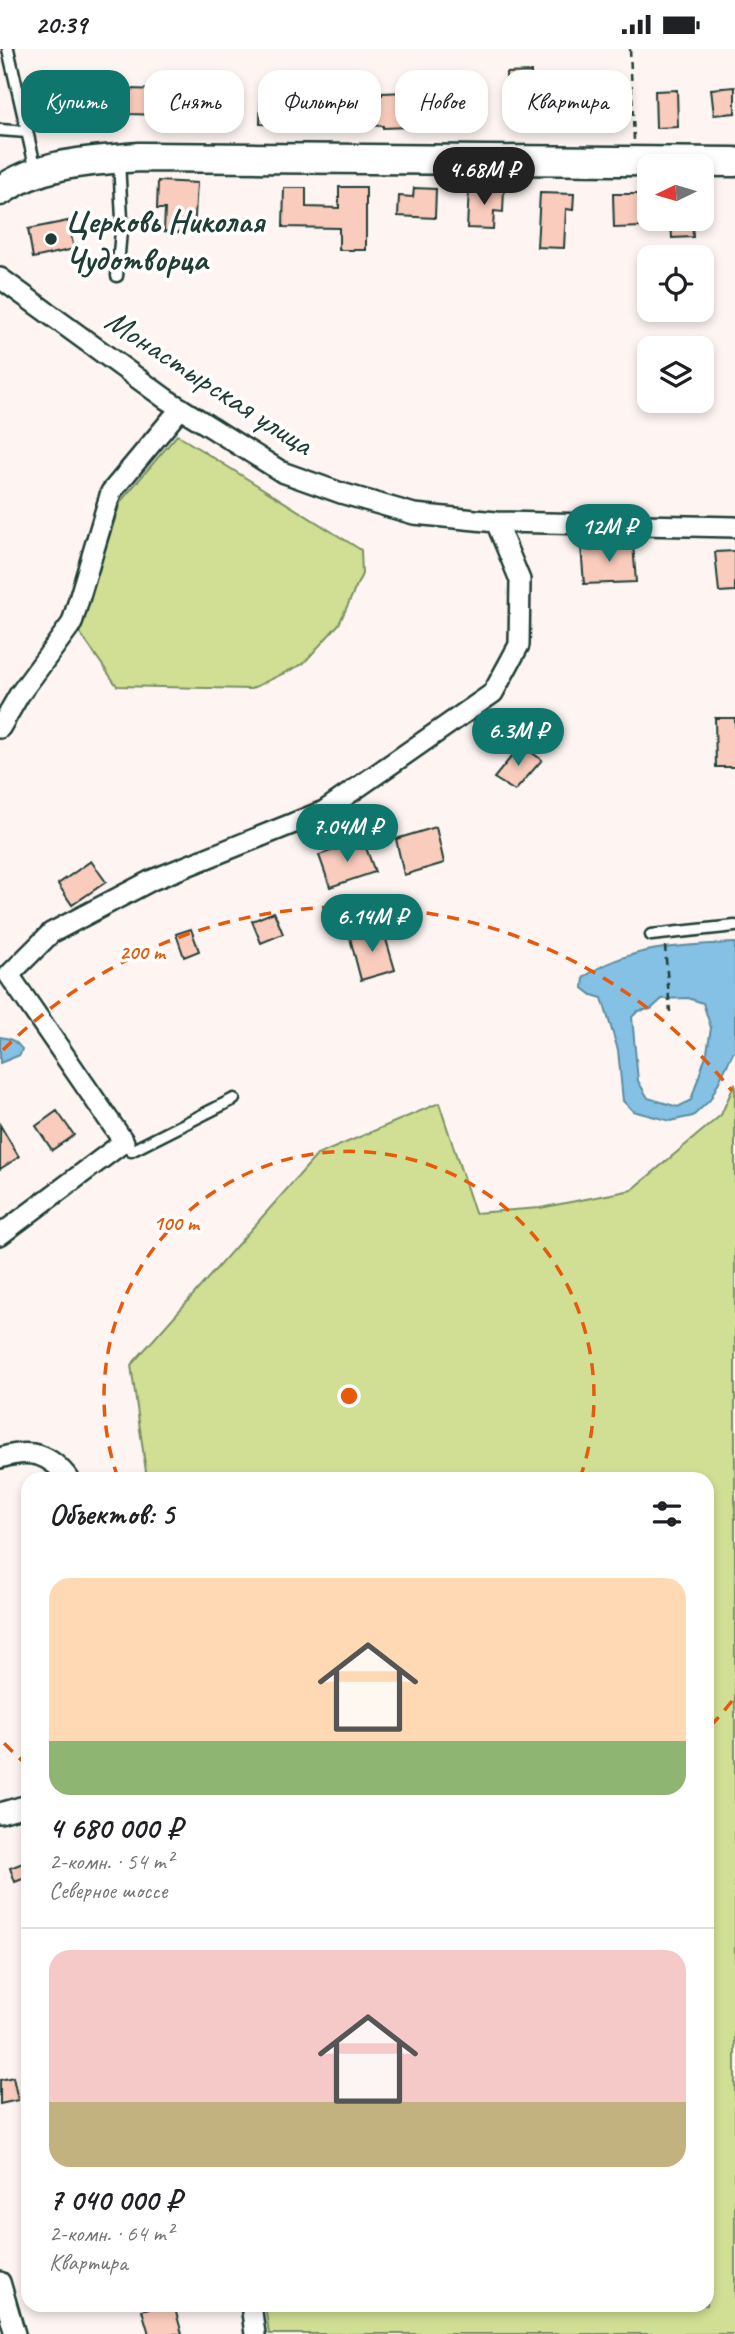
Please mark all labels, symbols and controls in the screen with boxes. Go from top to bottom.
text: 20:39 [35,8,87,41]
chip: Купить [21,70,130,133]
chip: Снять [144,70,244,133]
chip: Фильтры [258,70,381,133]
chip: Новое [395,70,488,133]
chip: Квартира [502,70,632,133]
pin: 4.68M ₽ [419,148,549,207]
north arrow [637,154,714,231]
map controls [637,154,714,413]
text: 4.68M ₽ [449,155,519,184]
place label: Церковь Николая Чудотворца [65,200,266,280]
marker: Церковь Николая Чудотворца [43,231,59,247]
button: locate [637,245,714,322]
street label: Монастырская улица [98,299,323,466]
button: layers [637,336,714,413]
pin: 12M ₽ [560,505,658,564]
text: 12M ₽ [582,512,636,541]
pin: 6.3M ₽ [461,709,575,768]
text: 6.3M ₽ [488,716,548,745]
pin: 7.04M ₽ [282,805,412,864]
text: 7.04M ₽ [312,812,382,841]
pin: 6.14M ₽ [307,895,437,954]
text: 6.14M ₽ [337,902,407,931]
text: 200 m [119,939,167,965]
text: 100 m [153,1210,201,1236]
centre of rings [337,1384,361,1408]
text: Объектов: 5 [49,1495,174,1533]
icon: filters [648,1495,686,1533]
icon: home [305,1624,431,1750]
text: 4 680 000 ₽ [49,1809,181,1847]
text: 2-комн. · 54 m² [49,1847,173,1876]
text: Северное шоссе [49,1876,167,1905]
icon: home [305,1996,431,2122]
text: 7 040 000 ₽ [49,2181,181,2219]
text: 2-комн. · 64 m² [49,2219,173,2248]
text: Квартира [49,2248,127,2277]

